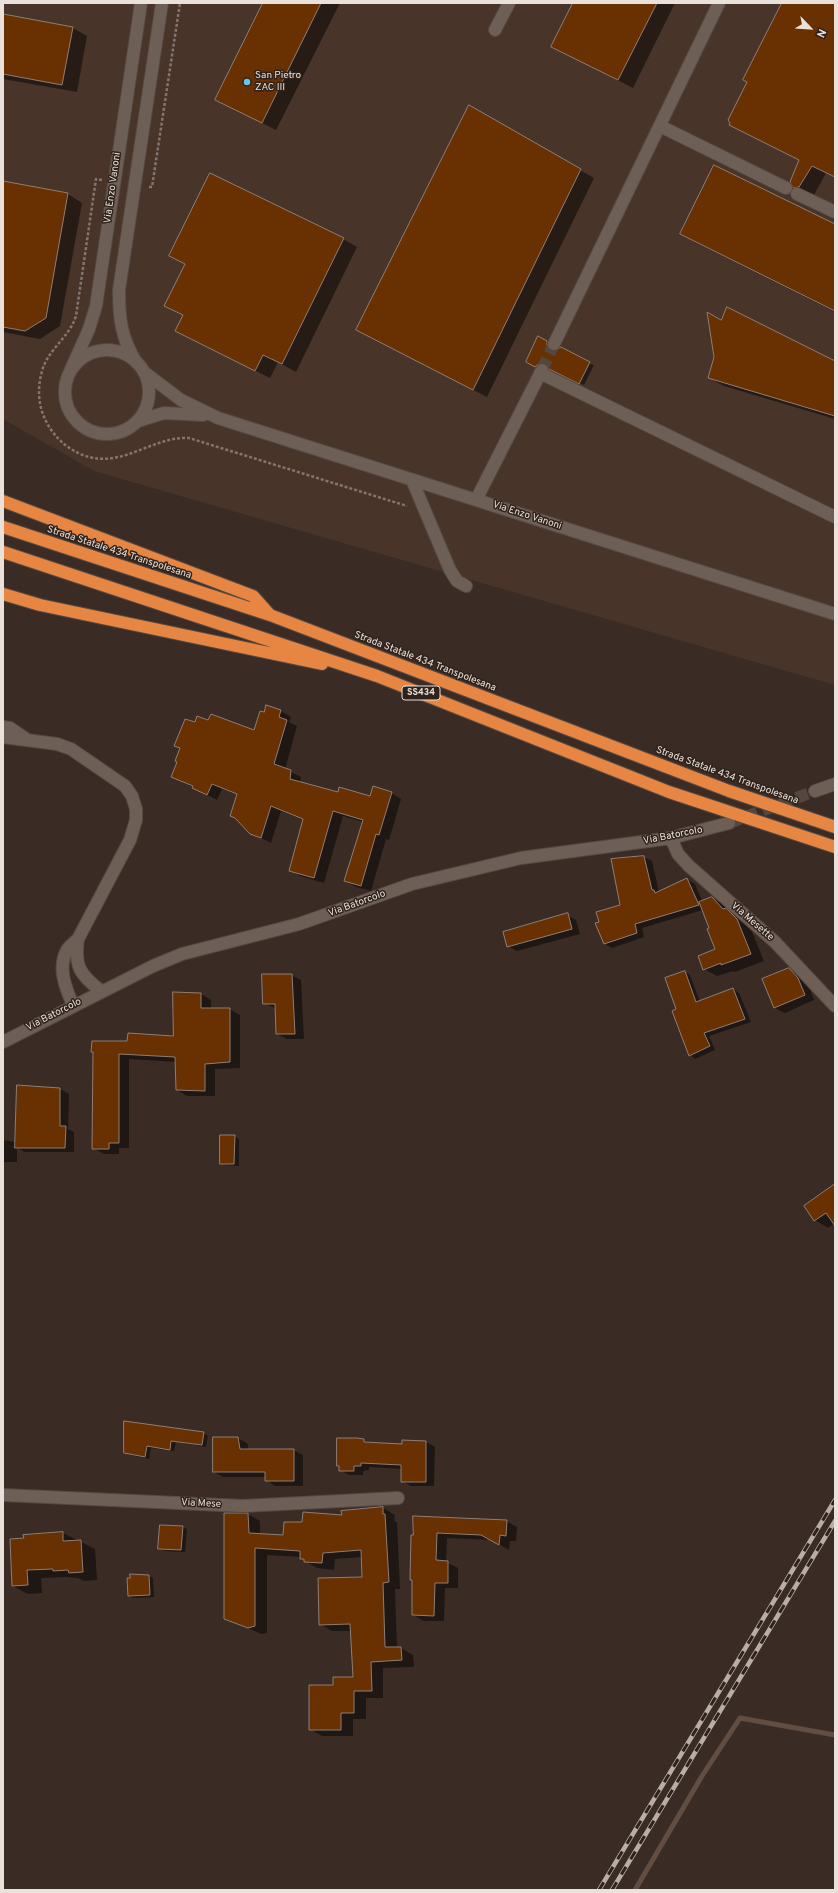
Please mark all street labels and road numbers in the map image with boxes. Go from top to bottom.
street label: Via Enzo Vanoni [102,152,124,224]
street label: Via Enzo Vanoni [491,499,563,533]
street label: Strada Statale 434 Transpolesana [45,524,193,582]
street label: Strada Statale 434 Transpolesana [352,629,498,695]
road number: SS434 [402,686,440,700]
street label: Strada Statale 434 Transpolesana [654,745,800,807]
street label: Via Batorcolo [642,824,704,848]
street label: Via Batorcolo [327,888,387,920]
street label: Via Mesette [728,900,776,944]
street label: Via Batorcolo [24,996,84,1034]
street label: Via Mese [181,1497,221,1511]

